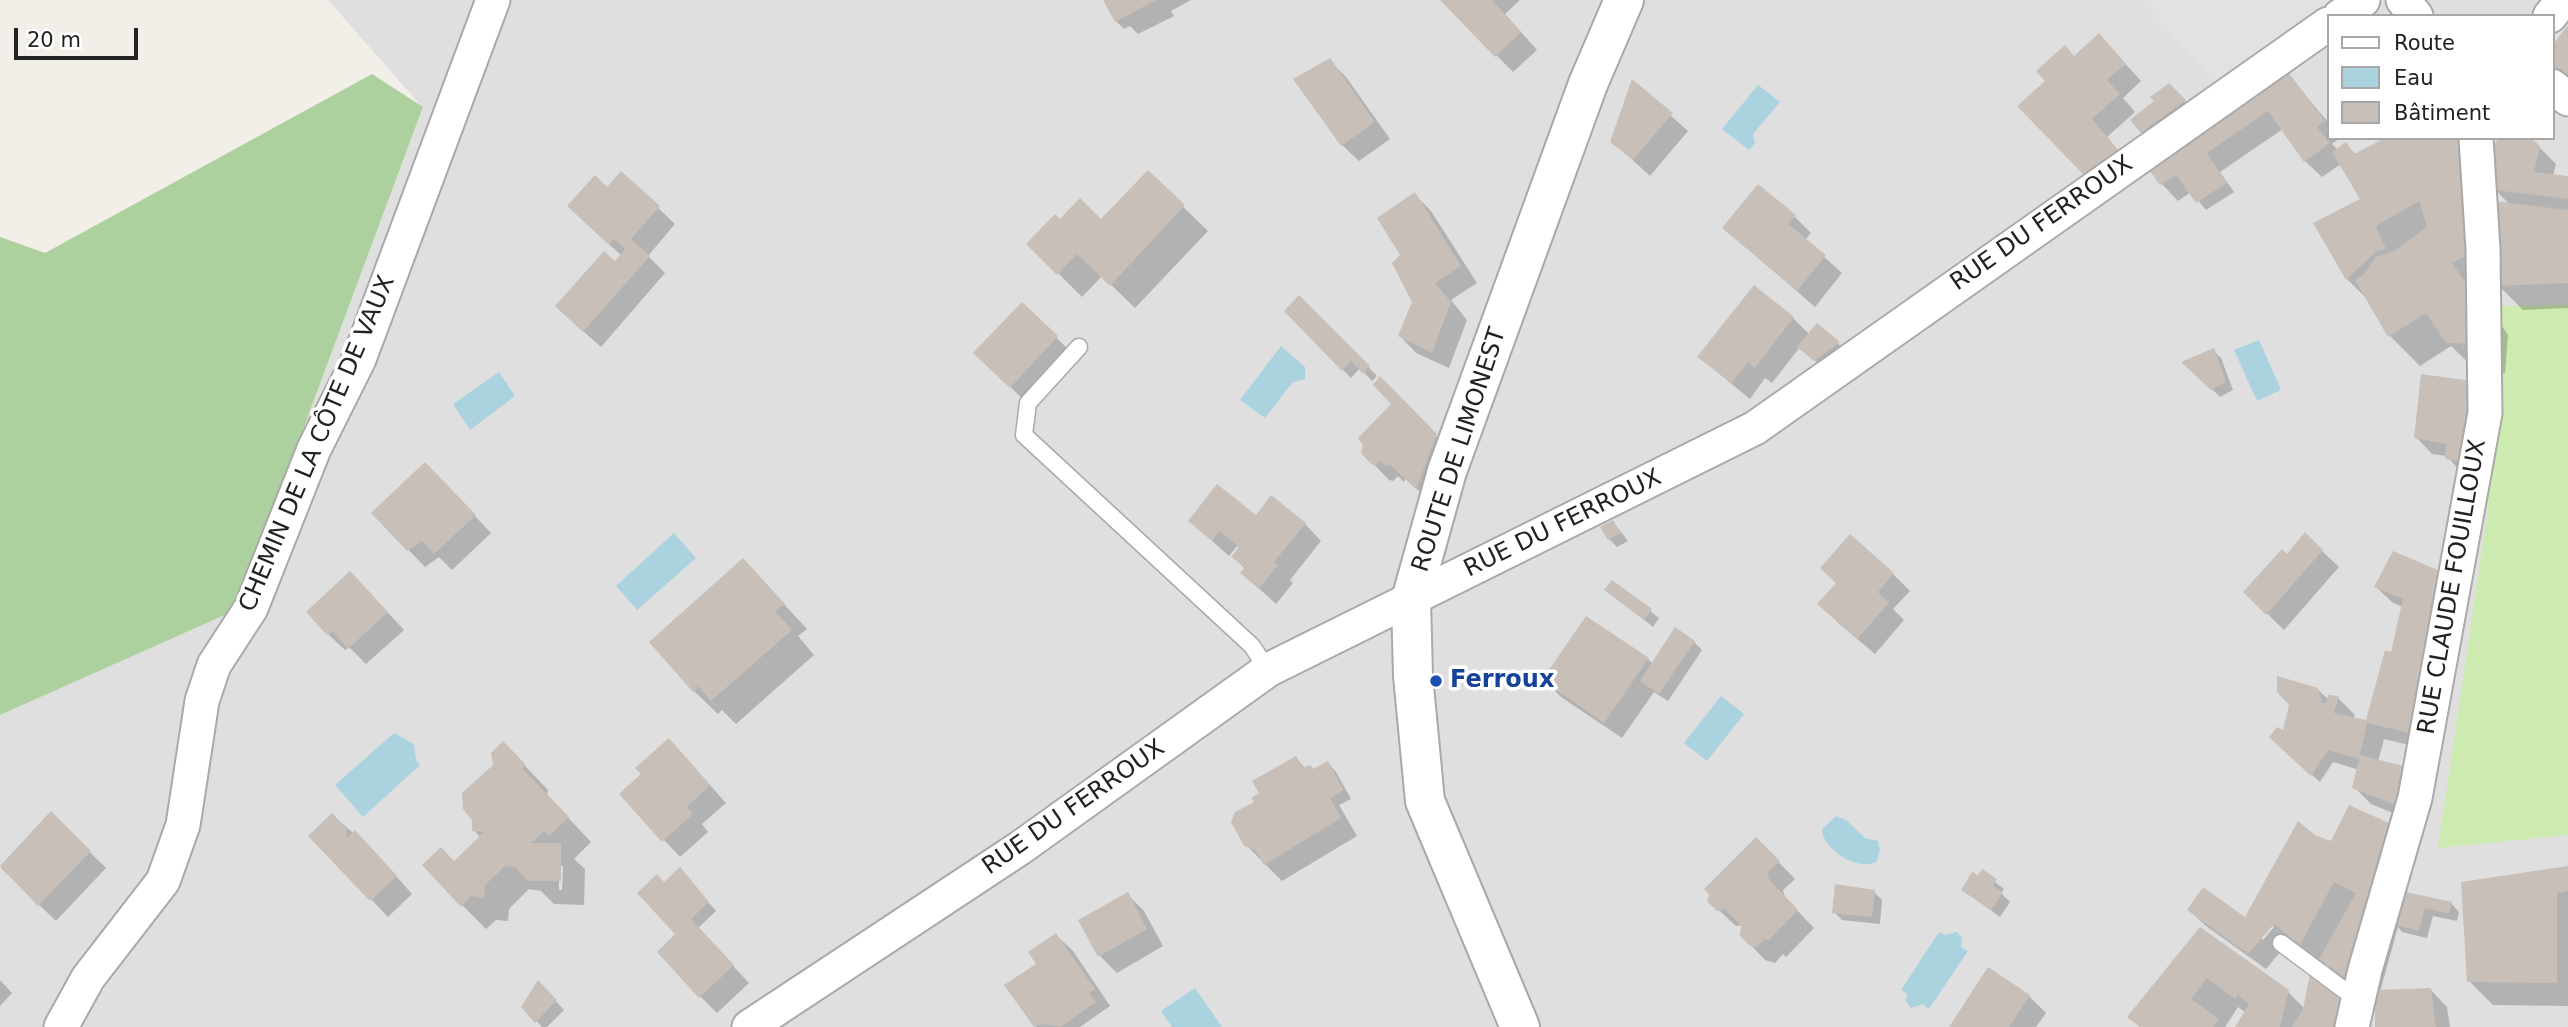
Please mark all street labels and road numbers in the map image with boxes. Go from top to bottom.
street label: RUE DU FERROUX [1945,150,2139,298]
street label: CHEMIN DE LA CÔTE DE VAUX [234,272,402,616]
street label: ROUTE DE LIMONEST [1407,324,1513,576]
street label: RUE CLAUDE FOUILLOUX [2413,437,2493,737]
street label: RUE DU FERROUX [1460,464,1666,584]
street label: RUE DU FERROUX [977,734,1171,882]

